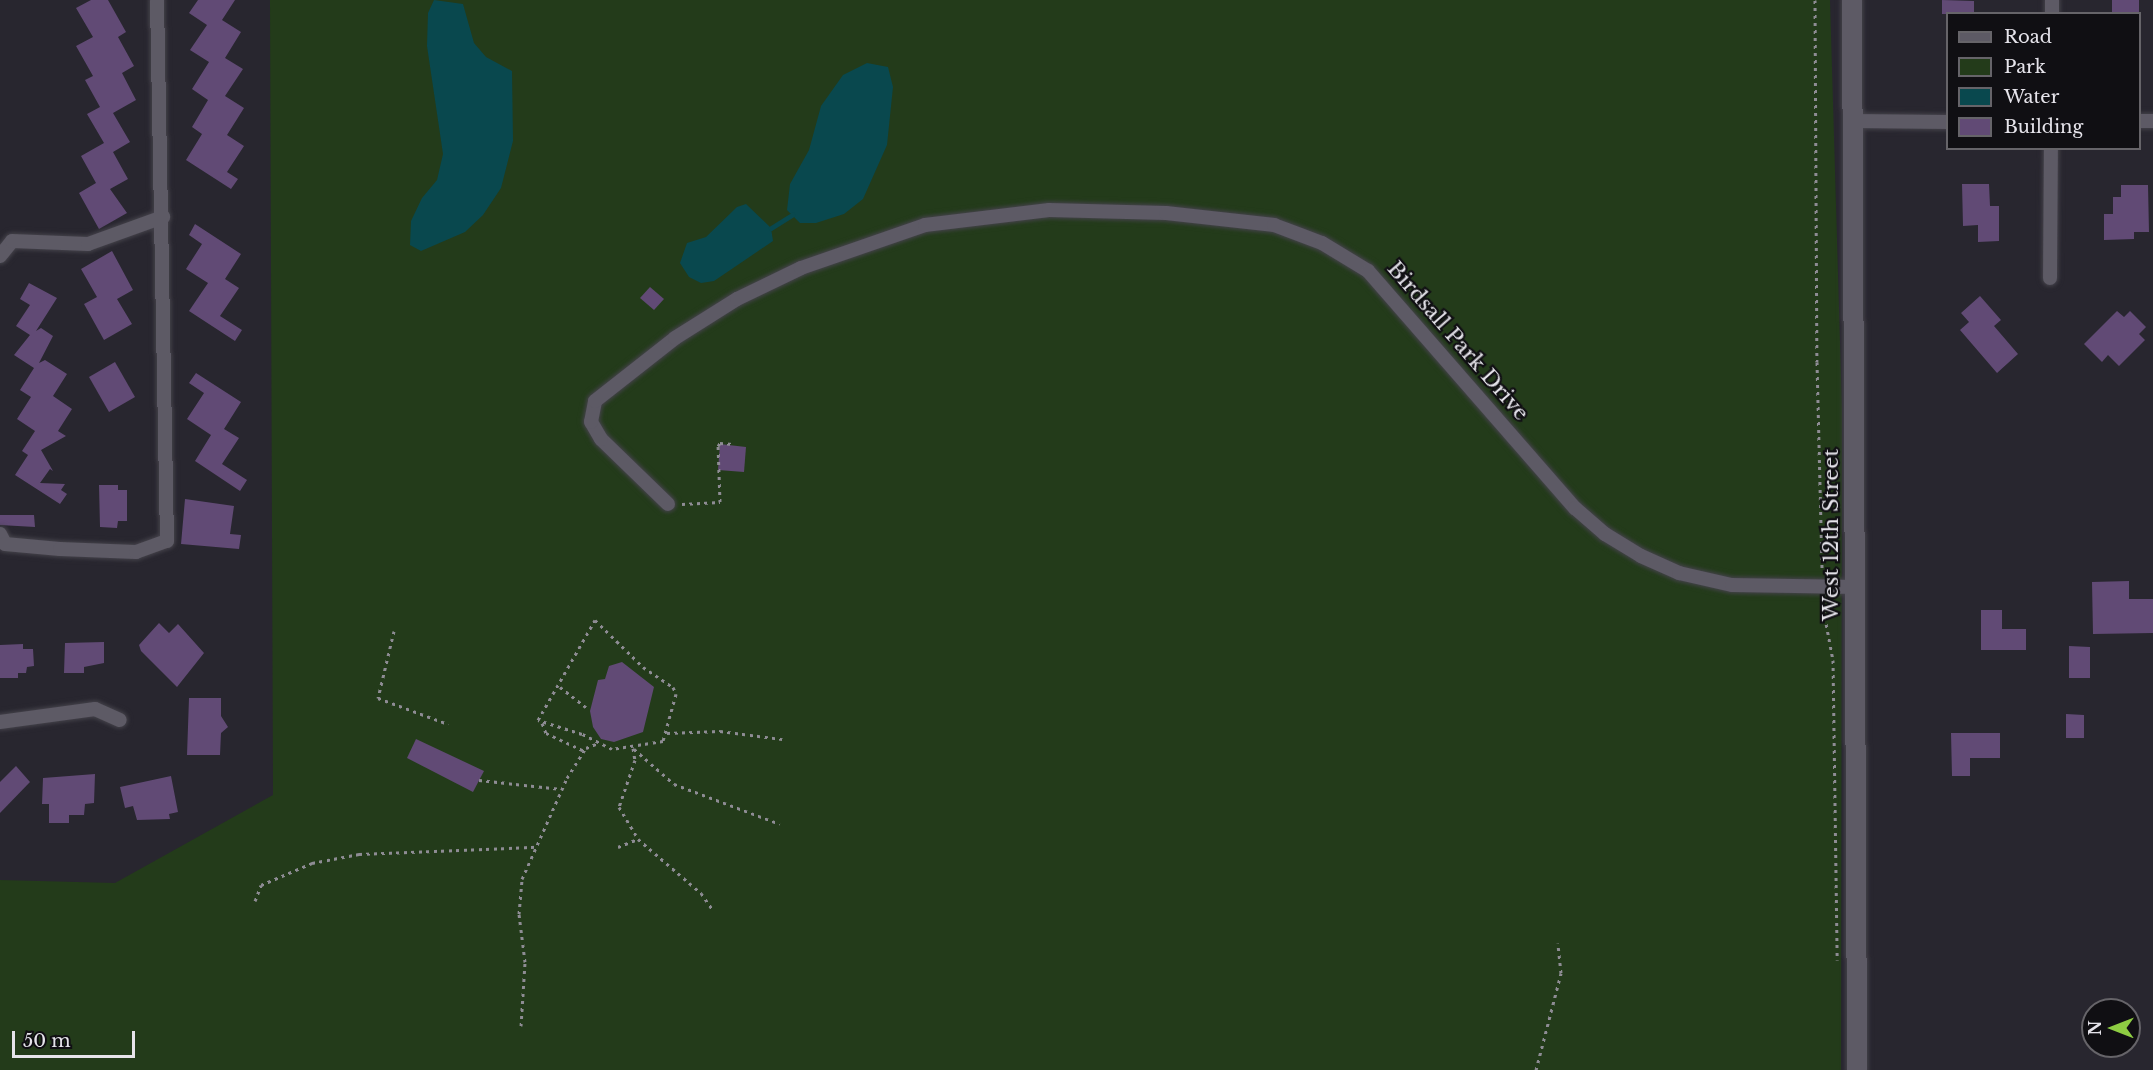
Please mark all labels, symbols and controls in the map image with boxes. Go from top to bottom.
legend [1946,12,2141,150]
text: Road [2004,26,2052,48]
text: Park [2004,56,2046,78]
text: Water [2004,86,2059,108]
text: Building [2004,116,2083,138]
street label: Birdsall Park Drive [1382,256,1534,426]
street label: West 12th Street [1818,449,1844,621]
north arrow [2081,998,2141,1058]
scale bar [15,1019,138,1057]
text: N [2085,1020,2105,1036]
text: 50 m [23,1030,71,1052]

